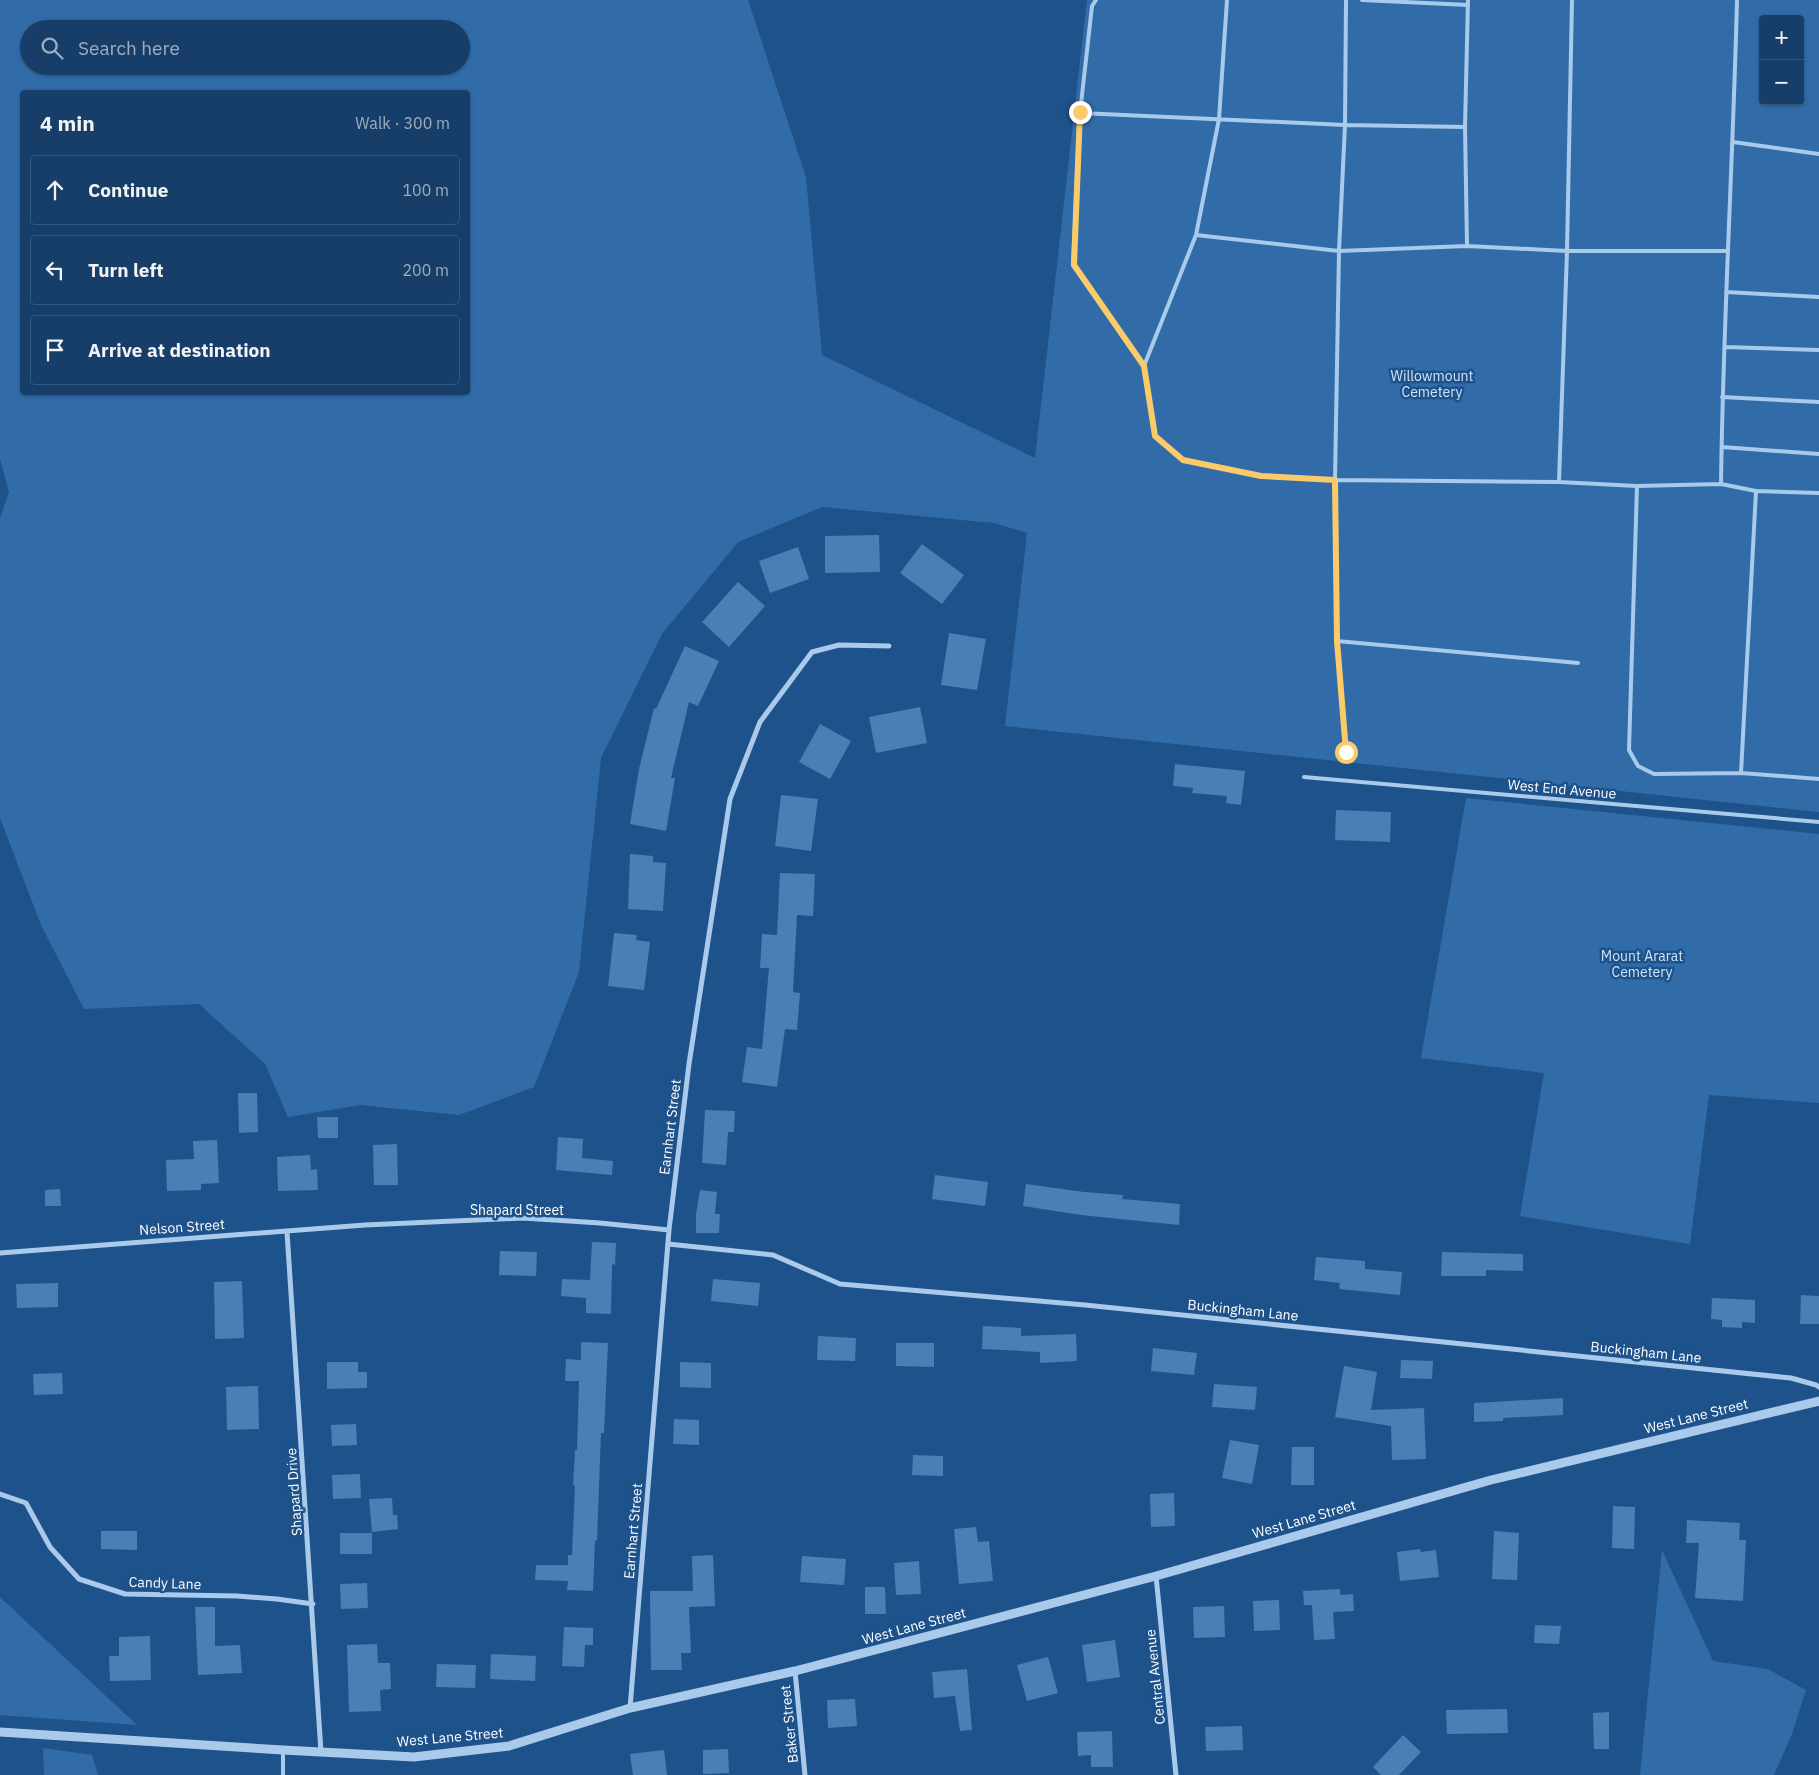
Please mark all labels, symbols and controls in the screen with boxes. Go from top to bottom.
map controls [1759,15,1804,105]
button: + [1759,15,1804,60]
search box [20,20,470,75]
icon: search [38,34,66,62]
text: Search here [78,36,180,60]
button: − [1759,60,1804,105]
route end [1069,101,1092,124]
text: 4 min [40,109,95,137]
text: Walk · 300 m [355,113,450,133]
icon: ahead [41,176,69,204]
text: Continue [88,178,168,202]
text: 100 m [402,180,449,200]
icon: left [41,256,69,284]
text: Turn left [88,258,164,282]
text: 200 m [402,260,449,280]
icon: arrive [41,336,69,364]
text: Arrive at destination [88,338,271,362]
park label: Willowmount Cemetery [1391,367,1474,401]
route start [1335,741,1358,764]
street label: West End Avenue [1507,775,1617,803]
park label: Mount Ararat Cemetery [1601,947,1683,981]
street label: Earnhart Street [655,1078,685,1176]
street label: Shapard Street [470,1201,564,1219]
street label: Nelson Street [139,1215,225,1239]
street label: Buckingham Lane [1187,1295,1300,1325]
street label: Buckingham Lane [1590,1337,1703,1367]
street label: West Lane Street [1642,1394,1750,1438]
street label: Shapard Drive [282,1447,306,1537]
street label: Earnhart Street [620,1482,646,1580]
street label: West Lane Street [1250,1496,1358,1542]
street label: Candy Lane [128,1573,202,1593]
street label: West Lane Street [860,1603,968,1649]
street label: Central Avenue [1141,1628,1169,1726]
street label: Baker Street [776,1684,802,1764]
street label: West Lane Street [396,1723,504,1751]

